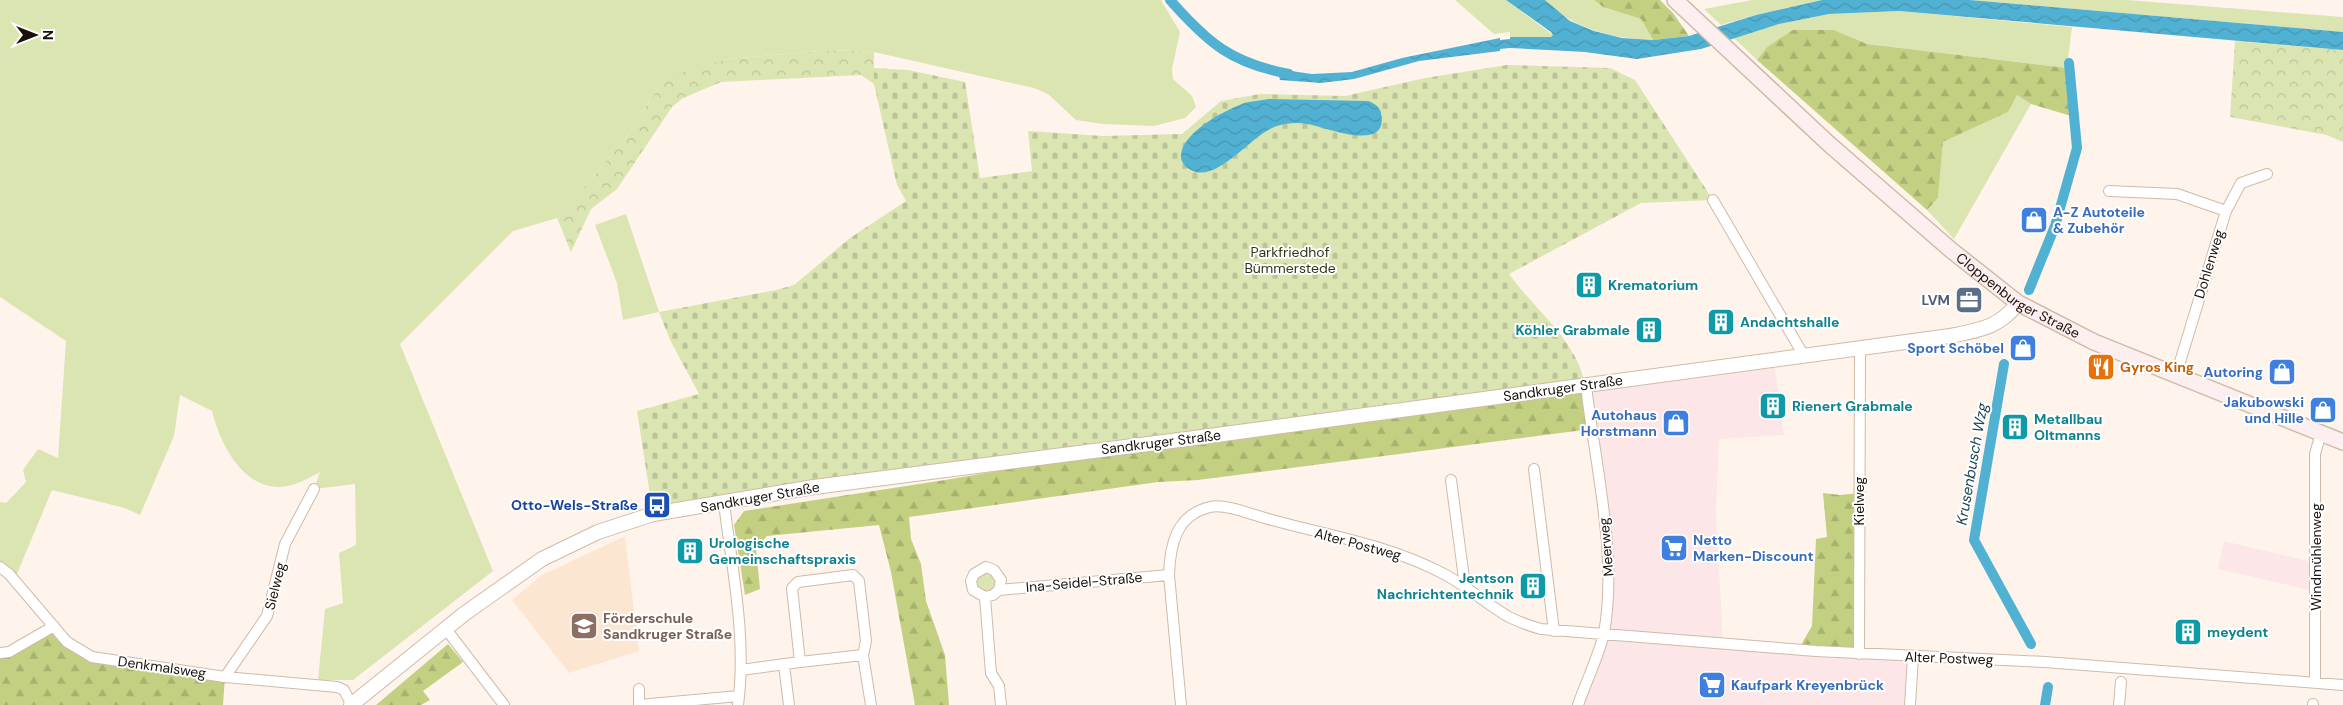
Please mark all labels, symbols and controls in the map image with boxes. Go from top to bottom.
north arrow [10,10,60,60]
text: N [39,30,57,40]
place label: A-Z Autoteile & Zubehör [2053,203,2145,237]
shop icon: A-Z Autoteile & Zubehör [2019,205,2049,235]
street label: Dohlenweg [2190,227,2228,301]
park label: Parkfriedhof Bümmerstede [1244,243,1336,277]
street label: Cloppenburger Straße [1953,249,2083,342]
building icon: Krematorium [1574,270,1604,300]
place label: Krematorium [1608,276,1698,294]
office icon: LVM [1954,285,1984,315]
place label: LVM [1922,291,1950,309]
building icon: Andachtshalle [1706,307,1736,337]
place label: Andachtshalle [1740,313,1839,331]
building icon: Köhler Grabmale [1634,315,1664,345]
place label: Köhler Grabmale [1516,321,1630,339]
shop icon: Sport Schöbel [2008,333,2038,363]
place label: Sport Schöbel [1907,339,2004,357]
restaurant icon: Gyros King [2086,352,2116,382]
shop icon: Autoring [2267,357,2297,387]
place label: Gyros King [2120,358,2194,376]
place label: Autoring [2204,363,2263,381]
street label: Sandkruger Straße [1502,371,1624,405]
building icon: Rienert Grabmale [1758,391,1788,421]
place label: Jakubowski und Hille [2223,393,2304,427]
shop icon: Jakubowski und Hille [2308,395,2338,425]
place label: Rienert Grabmale [1792,397,1913,415]
water label: Krusenbusch Wzg [1951,401,1993,527]
place label: Autohaus Horstmann [1581,406,1657,440]
shop icon: Autohaus Horstmann [1661,408,1691,438]
place label: Metallbau Oltmanns [2034,410,2102,444]
building icon: Metallbau Oltmanns [2000,412,2030,442]
street label: Sandkruger Straße [1100,426,1222,458]
street label: Kielweg [1850,476,1868,525]
street label: Sandkruger Straße [699,478,821,516]
bus stop icon: Otto-Wels-Straße [642,490,672,520]
place label: Otto-Wels-Straße [511,496,638,514]
street label: Windmühlenweg [2307,503,2325,611]
street label: Meerweg [1594,517,1618,577]
street label: Alter Postweg [1313,524,1403,564]
place label: Netto Marken-Discount [1693,531,1814,565]
supermarket icon: Netto Marken-Discount [1659,533,1689,563]
place label: Urologische Gemeinschaftspraxis [709,534,856,568]
building icon: Urologische Gemeinschaftspraxis [675,536,705,566]
street label: Sielweg [260,560,290,612]
street label: Ina-Seidel-Straße [1025,568,1143,596]
place label: Jentson Nachrichtentechnik [1377,569,1514,603]
building icon: Jentson Nachrichtentechnik [1518,571,1548,601]
place label: Förderschule Sandkruger Straße [603,609,732,643]
school or university icon: Förderschule Sandkruger Straße [569,611,599,641]
building icon: meydent [2173,617,2203,647]
place label: meydent [2207,623,2268,641]
street label: Alter Postweg [1904,647,1994,669]
street label: Denkmalsweg [117,652,207,682]
supermarket icon: Kaufpark Kreyenbrück [1697,670,1727,700]
place label: Kaufpark Kreyenbrück [1731,676,1884,694]

